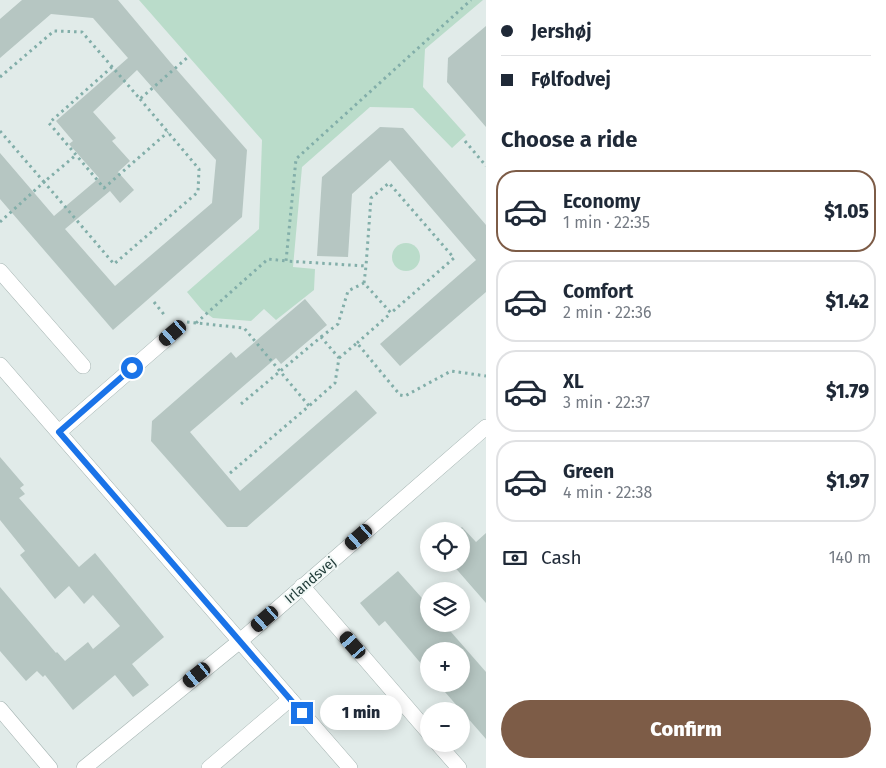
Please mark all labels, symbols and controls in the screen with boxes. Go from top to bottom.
text: Jershøj [531,20,591,43]
text: Følfodvej [531,68,611,91]
text: Choose a ride [501,126,637,153]
icon: car [503,189,548,234]
text: Economy [563,190,640,213]
text: $1.05 [824,200,869,223]
text: 1 min · 22:35 [563,213,650,232]
icon: car [503,279,548,324]
text: Comfort [563,280,633,303]
text: $1.42 [825,290,869,313]
text: 2 min · 22:36 [563,303,651,322]
car [156,317,189,349]
route start [121,357,143,379]
icon: car [503,369,548,414]
text: XL [563,370,584,393]
text: $1.79 [826,380,869,403]
text: 3 min · 22:37 [563,393,650,412]
icon: car [503,459,548,504]
text: Green [563,460,614,483]
text: $1.97 [826,470,869,493]
text: 4 min · 22:38 [563,483,652,502]
car [342,521,375,553]
map controls [420,522,470,752]
button: locate [420,522,470,572]
icon: cash [501,544,529,572]
text: Cash [541,546,582,569]
text: 140 m [829,548,871,567]
street label: Irlandsvej [281,553,339,607]
button: layers [420,582,470,632]
car [248,603,281,635]
car [337,629,368,661]
button: + [420,642,470,692]
car [180,660,213,690]
callout: 1 min [320,696,402,730]
button: Confirm [501,700,871,758]
route end [291,702,313,724]
button: − [420,702,470,752]
text: 1 min [342,703,380,722]

